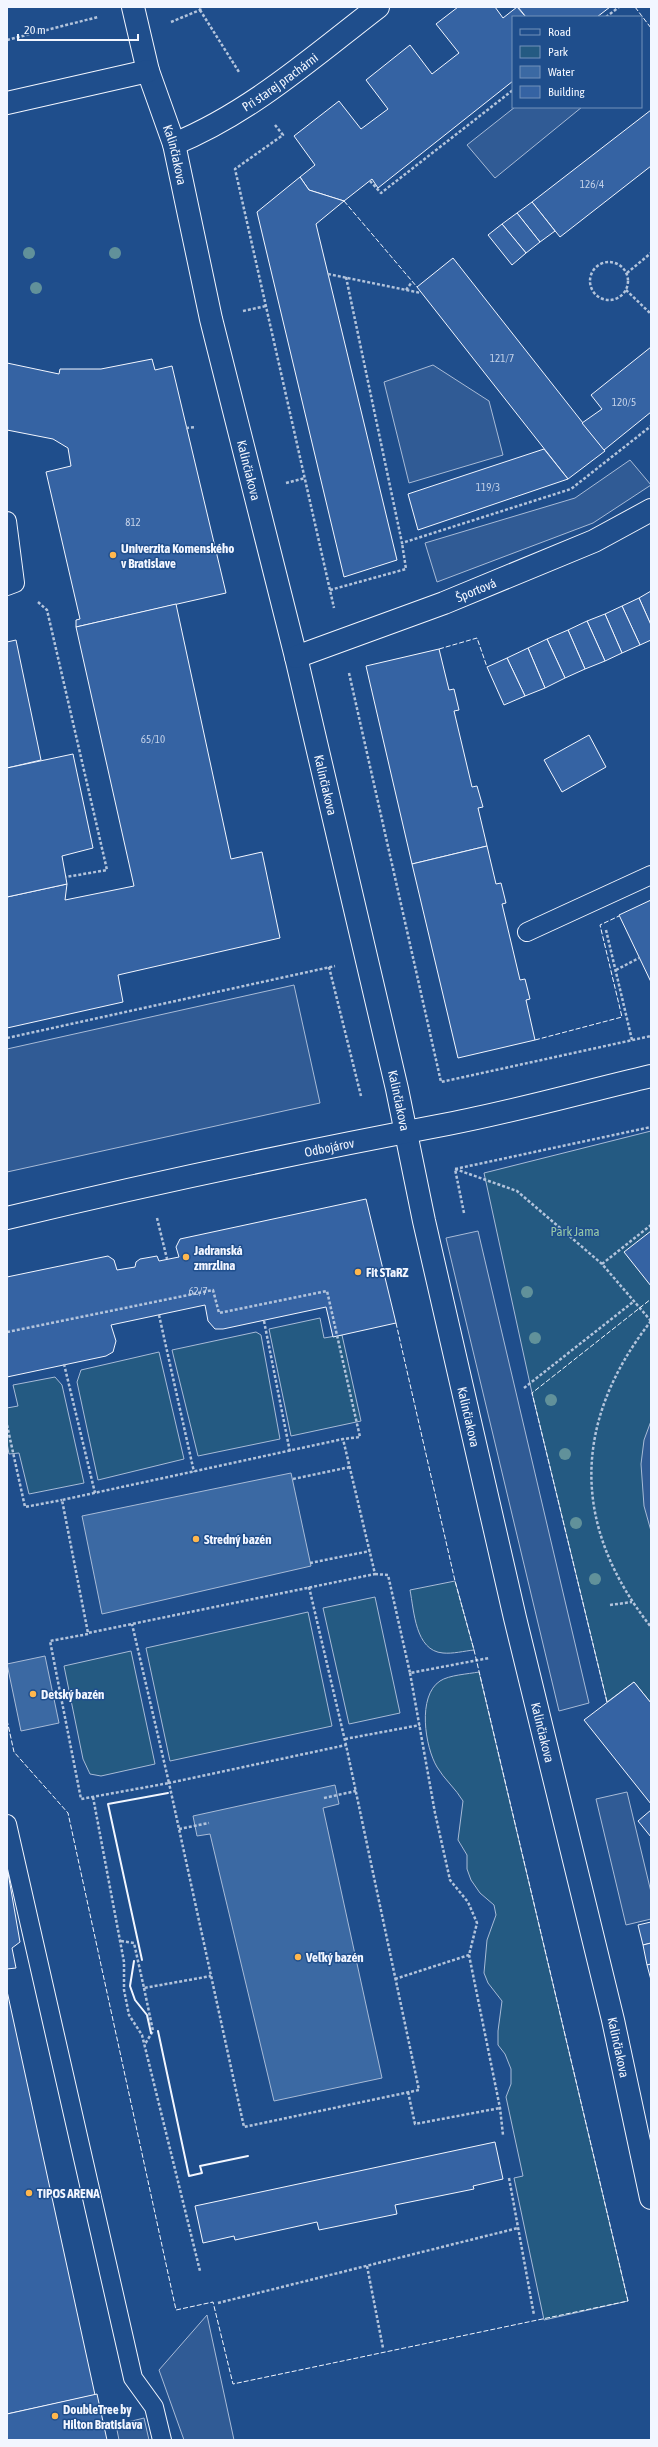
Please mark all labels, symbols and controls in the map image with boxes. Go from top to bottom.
scale bar [18,16,138,42]
legend [512,16,642,108]
text: 20 m [24,23,46,37]
text: Road [548,25,571,39]
text: Park [548,45,569,59]
street label: Pri starej prachárni [239,50,321,114]
text: Water [548,65,575,79]
text: Building [548,85,586,99]
street label: Kalinčiakova [160,123,190,186]
house number: 126/4 [580,178,604,190]
house number: 121/7 [490,352,514,364]
house number: 120/5 [612,396,636,408]
street label: Kalinčiakova [234,439,264,502]
house number: 119/3 [476,481,500,493]
house number: 812 [125,516,141,528]
place label: Univerzita Komenského v Bratislave [121,541,234,571]
marker: Univerzita Komenského v Bratislave [108,550,118,560]
street label: Športová [453,575,498,605]
house number: 65/10 [141,733,165,745]
street label: Kalinčiakova [312,753,340,817]
street label: Kalinčiakova [385,1069,413,1132]
street label: Odbojárov [303,1135,356,1160]
park label: Park Jama [550,1224,600,1239]
place label: Jadranská zmrzlina [193,1243,243,1273]
marker: Jadranská zmrzlina [181,1252,191,1262]
place label: Fit STaRZ [366,1265,409,1280]
marker: Fit STaRZ [353,1267,363,1277]
house number: 62/7 [188,1285,208,1297]
street label: Kalinčiakova [455,1385,483,1449]
place label: Stredný bazén [204,1532,271,1547]
marker: Stredný bazén [191,1534,201,1544]
place label: Detský bazén [41,1687,104,1702]
marker: Detský bazén [28,1689,38,1699]
street label: Kalinčiakova [528,1701,557,1764]
place label: Veľký bazén [305,1950,364,1965]
marker: Veľký bazén [293,1952,303,1962]
street label: Kalinčiakova [605,2016,633,2079]
place label: TIPOS ARENA [37,2186,100,2201]
marker: TIPOS ARENA [24,2188,34,2198]
place label: DoubleTree by Hilton Bratislava [63,2402,143,2432]
marker: DoubleTree by Hilton Bratislava [50,2411,60,2421]

